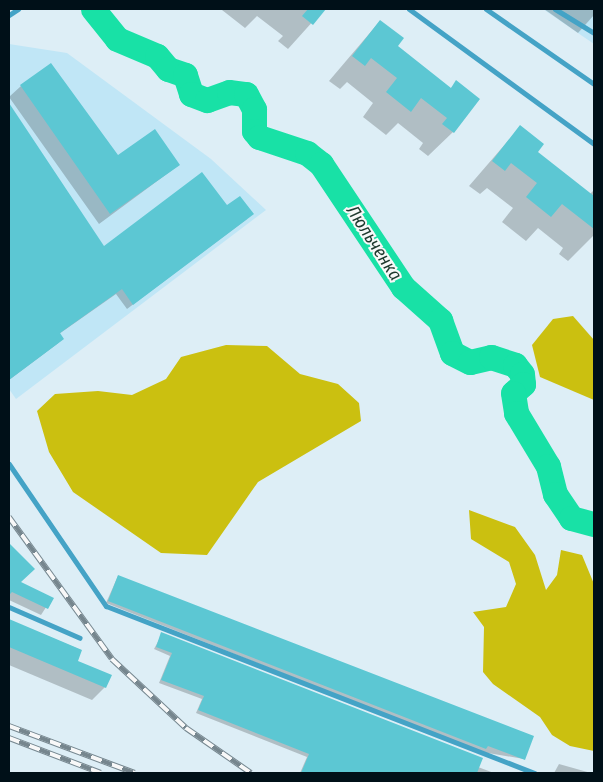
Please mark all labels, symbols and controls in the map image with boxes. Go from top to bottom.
water label: Люльченка [342,201,406,285]

